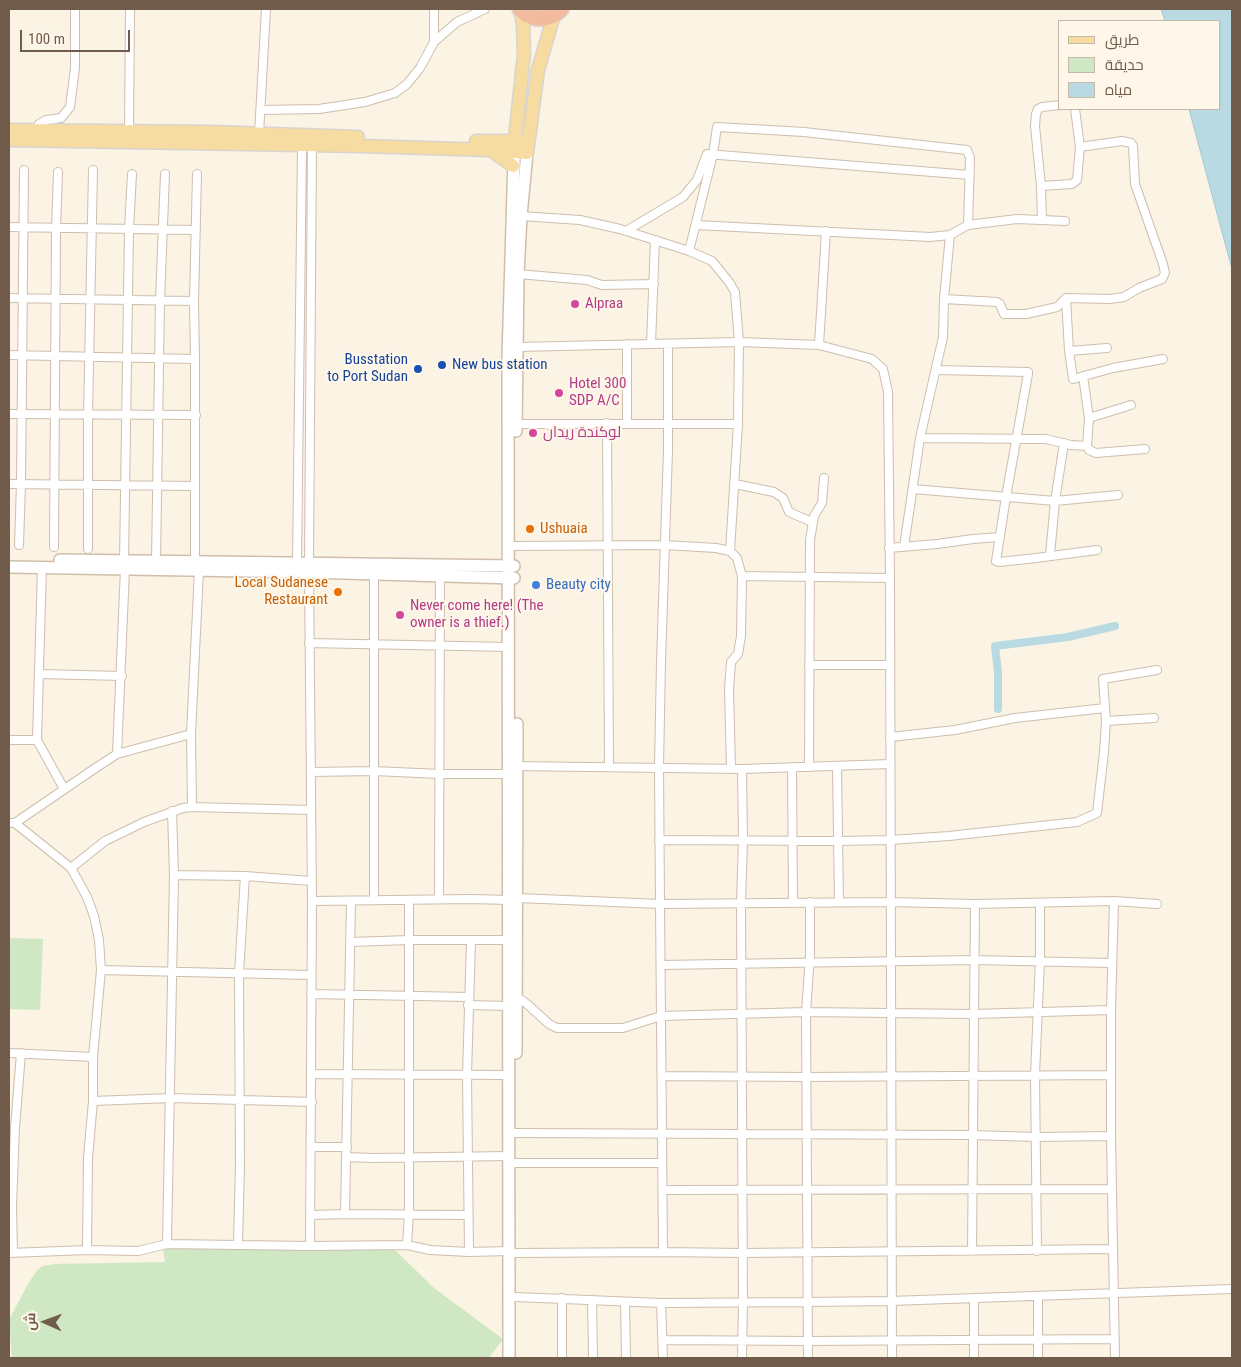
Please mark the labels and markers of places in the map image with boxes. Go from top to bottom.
place label: Alpraa [585,295,623,313]
marker: Alpraa [569,298,581,310]
place label: Busstation to Port Sudan [327,351,408,386]
place label: New bus station [452,356,548,374]
marker: New bus station [436,359,448,371]
marker: Busstation to Port Sudan [412,363,424,375]
place label: Hotel 300 SDP A/C [569,375,626,410]
marker: Hotel 300 SDP A/C [553,387,565,399]
place label: لوكندة ريدان [543,424,621,442]
marker: لوكندة ريدان [527,427,539,439]
place label: Ushuaia [540,520,588,538]
marker: Ushuaia [524,523,536,535]
place label: Local Sudanese Restaurant [235,574,328,609]
place label: Beauty city [546,576,611,594]
marker: Beauty city [530,579,542,591]
marker: Local Sudanese Restaurant [332,586,344,598]
place label: Never come here! (The owner is a thief.) [410,597,543,632]
marker: Never come here! (The owner is a thief.) [394,609,406,621]

